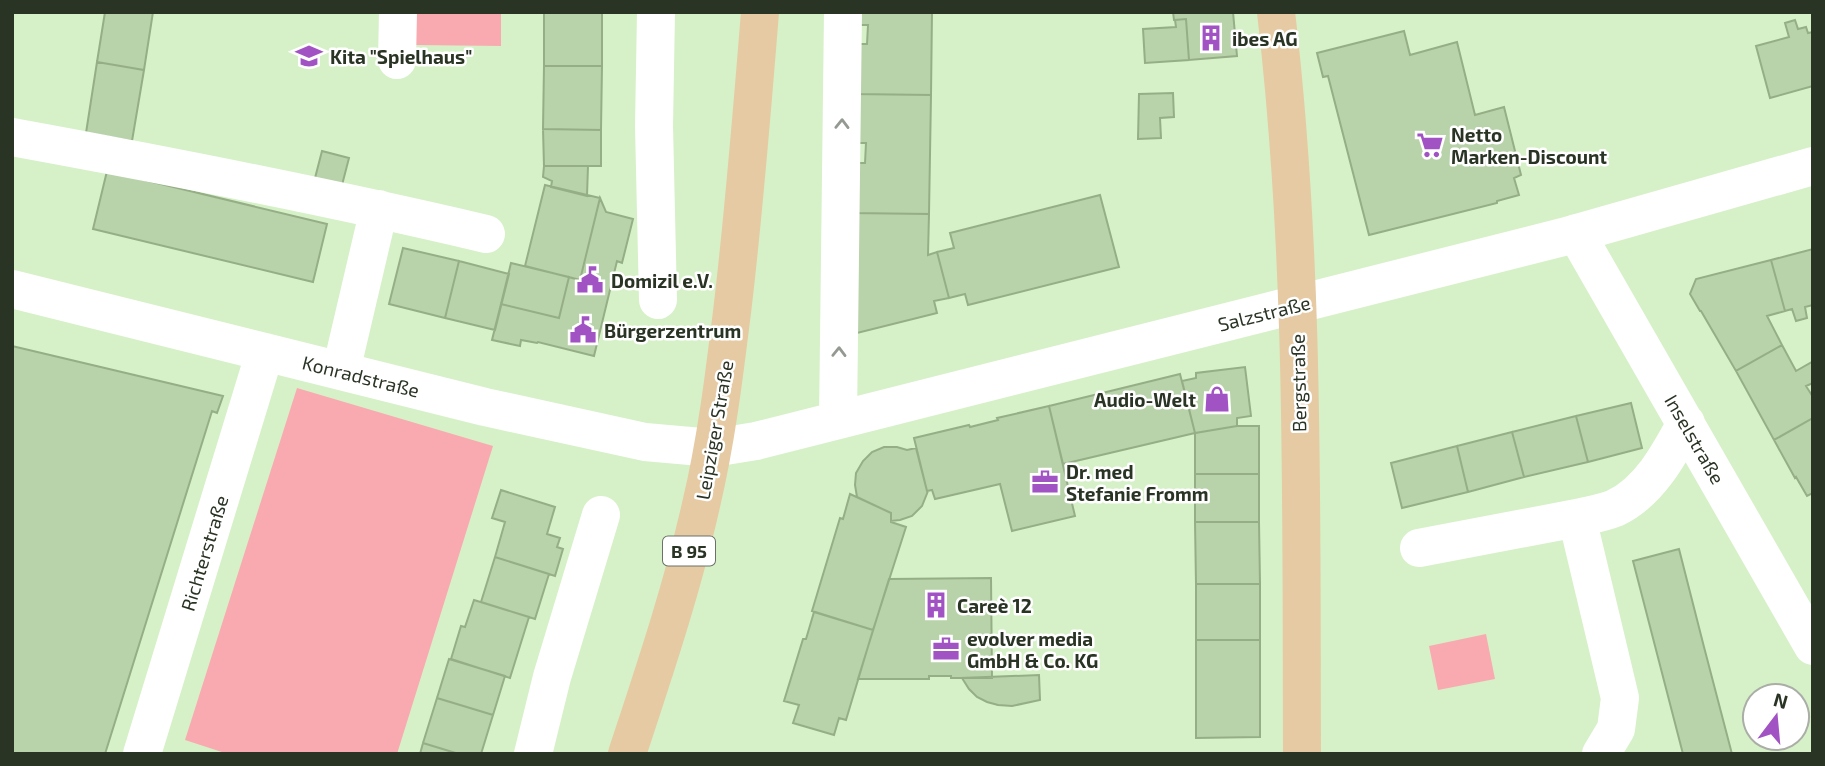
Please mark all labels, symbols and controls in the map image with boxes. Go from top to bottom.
building icon: ibes AG [1196,23,1226,53]
place label: ibes AG [1232,27,1298,50]
school or university icon: Kita "Spielhaus" [294,41,324,71]
place label: Kita "Spielhaus" [330,45,472,68]
one-way arrow [834,118,850,129]
place label: Netto Marken-Discount [1451,123,1607,168]
supermarket icon: Netto Marken-Discount [1415,130,1445,160]
public building icon: Domizil e.V. [575,265,605,295]
place label: Domizil e.V. [611,269,713,292]
street label: Salzstraße [1215,290,1313,336]
public building icon: Bürgerzentrum [568,315,598,345]
place label: Bürgerzentrum [604,319,741,342]
street label: Bergstraße [1286,334,1310,432]
one-way arrow [831,346,847,356]
street label: Konradstraße [300,350,422,402]
street label: Leipziger Straße [690,359,738,501]
shop icon: Audio-Welt [1202,384,1232,414]
place label: Audio-Welt [1094,388,1196,411]
street label: Inselstraße [1660,390,1730,488]
place label: Dr. med Stefanie Fromm [1066,460,1208,505]
office icon: Dr. med Stefanie Fromm [1030,467,1060,497]
street label: Richterstraße [175,492,233,614]
road number: B 95 [663,536,715,566]
building icon: Careè 12 [921,590,951,620]
place label: Careè 12 [957,594,1032,617]
place label: evolver media GmbH & Co. KG [967,627,1098,672]
office icon: evolver media GmbH & Co. KG [931,634,961,664]
north arrow [1741,682,1811,752]
text: N [1771,687,1791,713]

